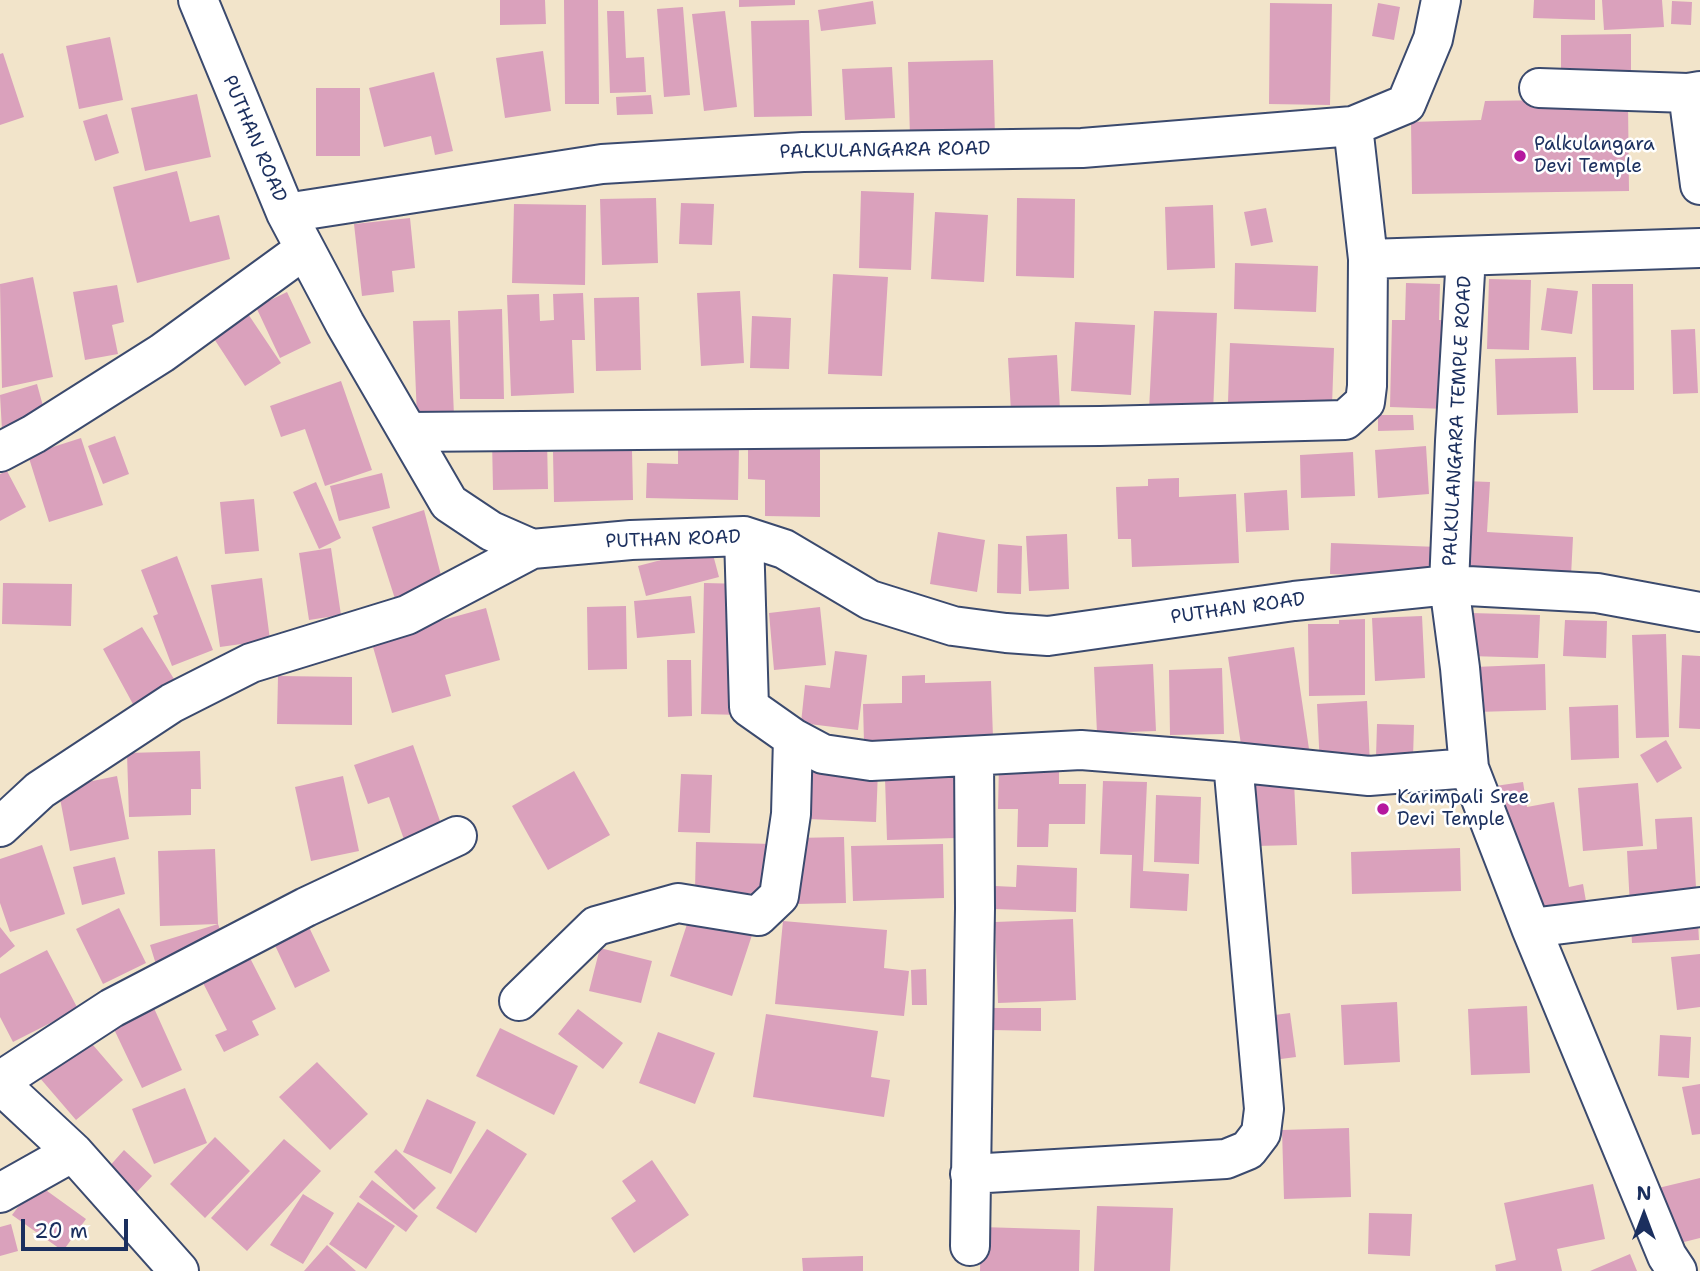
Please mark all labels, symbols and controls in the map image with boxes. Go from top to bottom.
street label: PUTHAN ROAD [217,72,291,206]
place label: Palkulangara Devi Temple [1534,134,1655,178]
street label: PALKULANGARA ROAD [779,138,991,164]
marker: Palkulangara Devi Temple [1512,148,1528,164]
street label: PALKULANGARA TEMPLE ROAD [1439,275,1477,567]
street label: PUTHAN ROAD [605,526,741,554]
street label: PUTHAN ROAD [1169,588,1307,630]
place label: Karimpali Sree Devi Temple [1397,787,1529,831]
marker: Karimpali Sree Devi Temple [1375,801,1391,817]
north arrow [1609,1180,1679,1250]
text: N [1636,1181,1652,1206]
scale bar [24,1204,131,1248]
text: 20 m [34,1217,88,1245]

